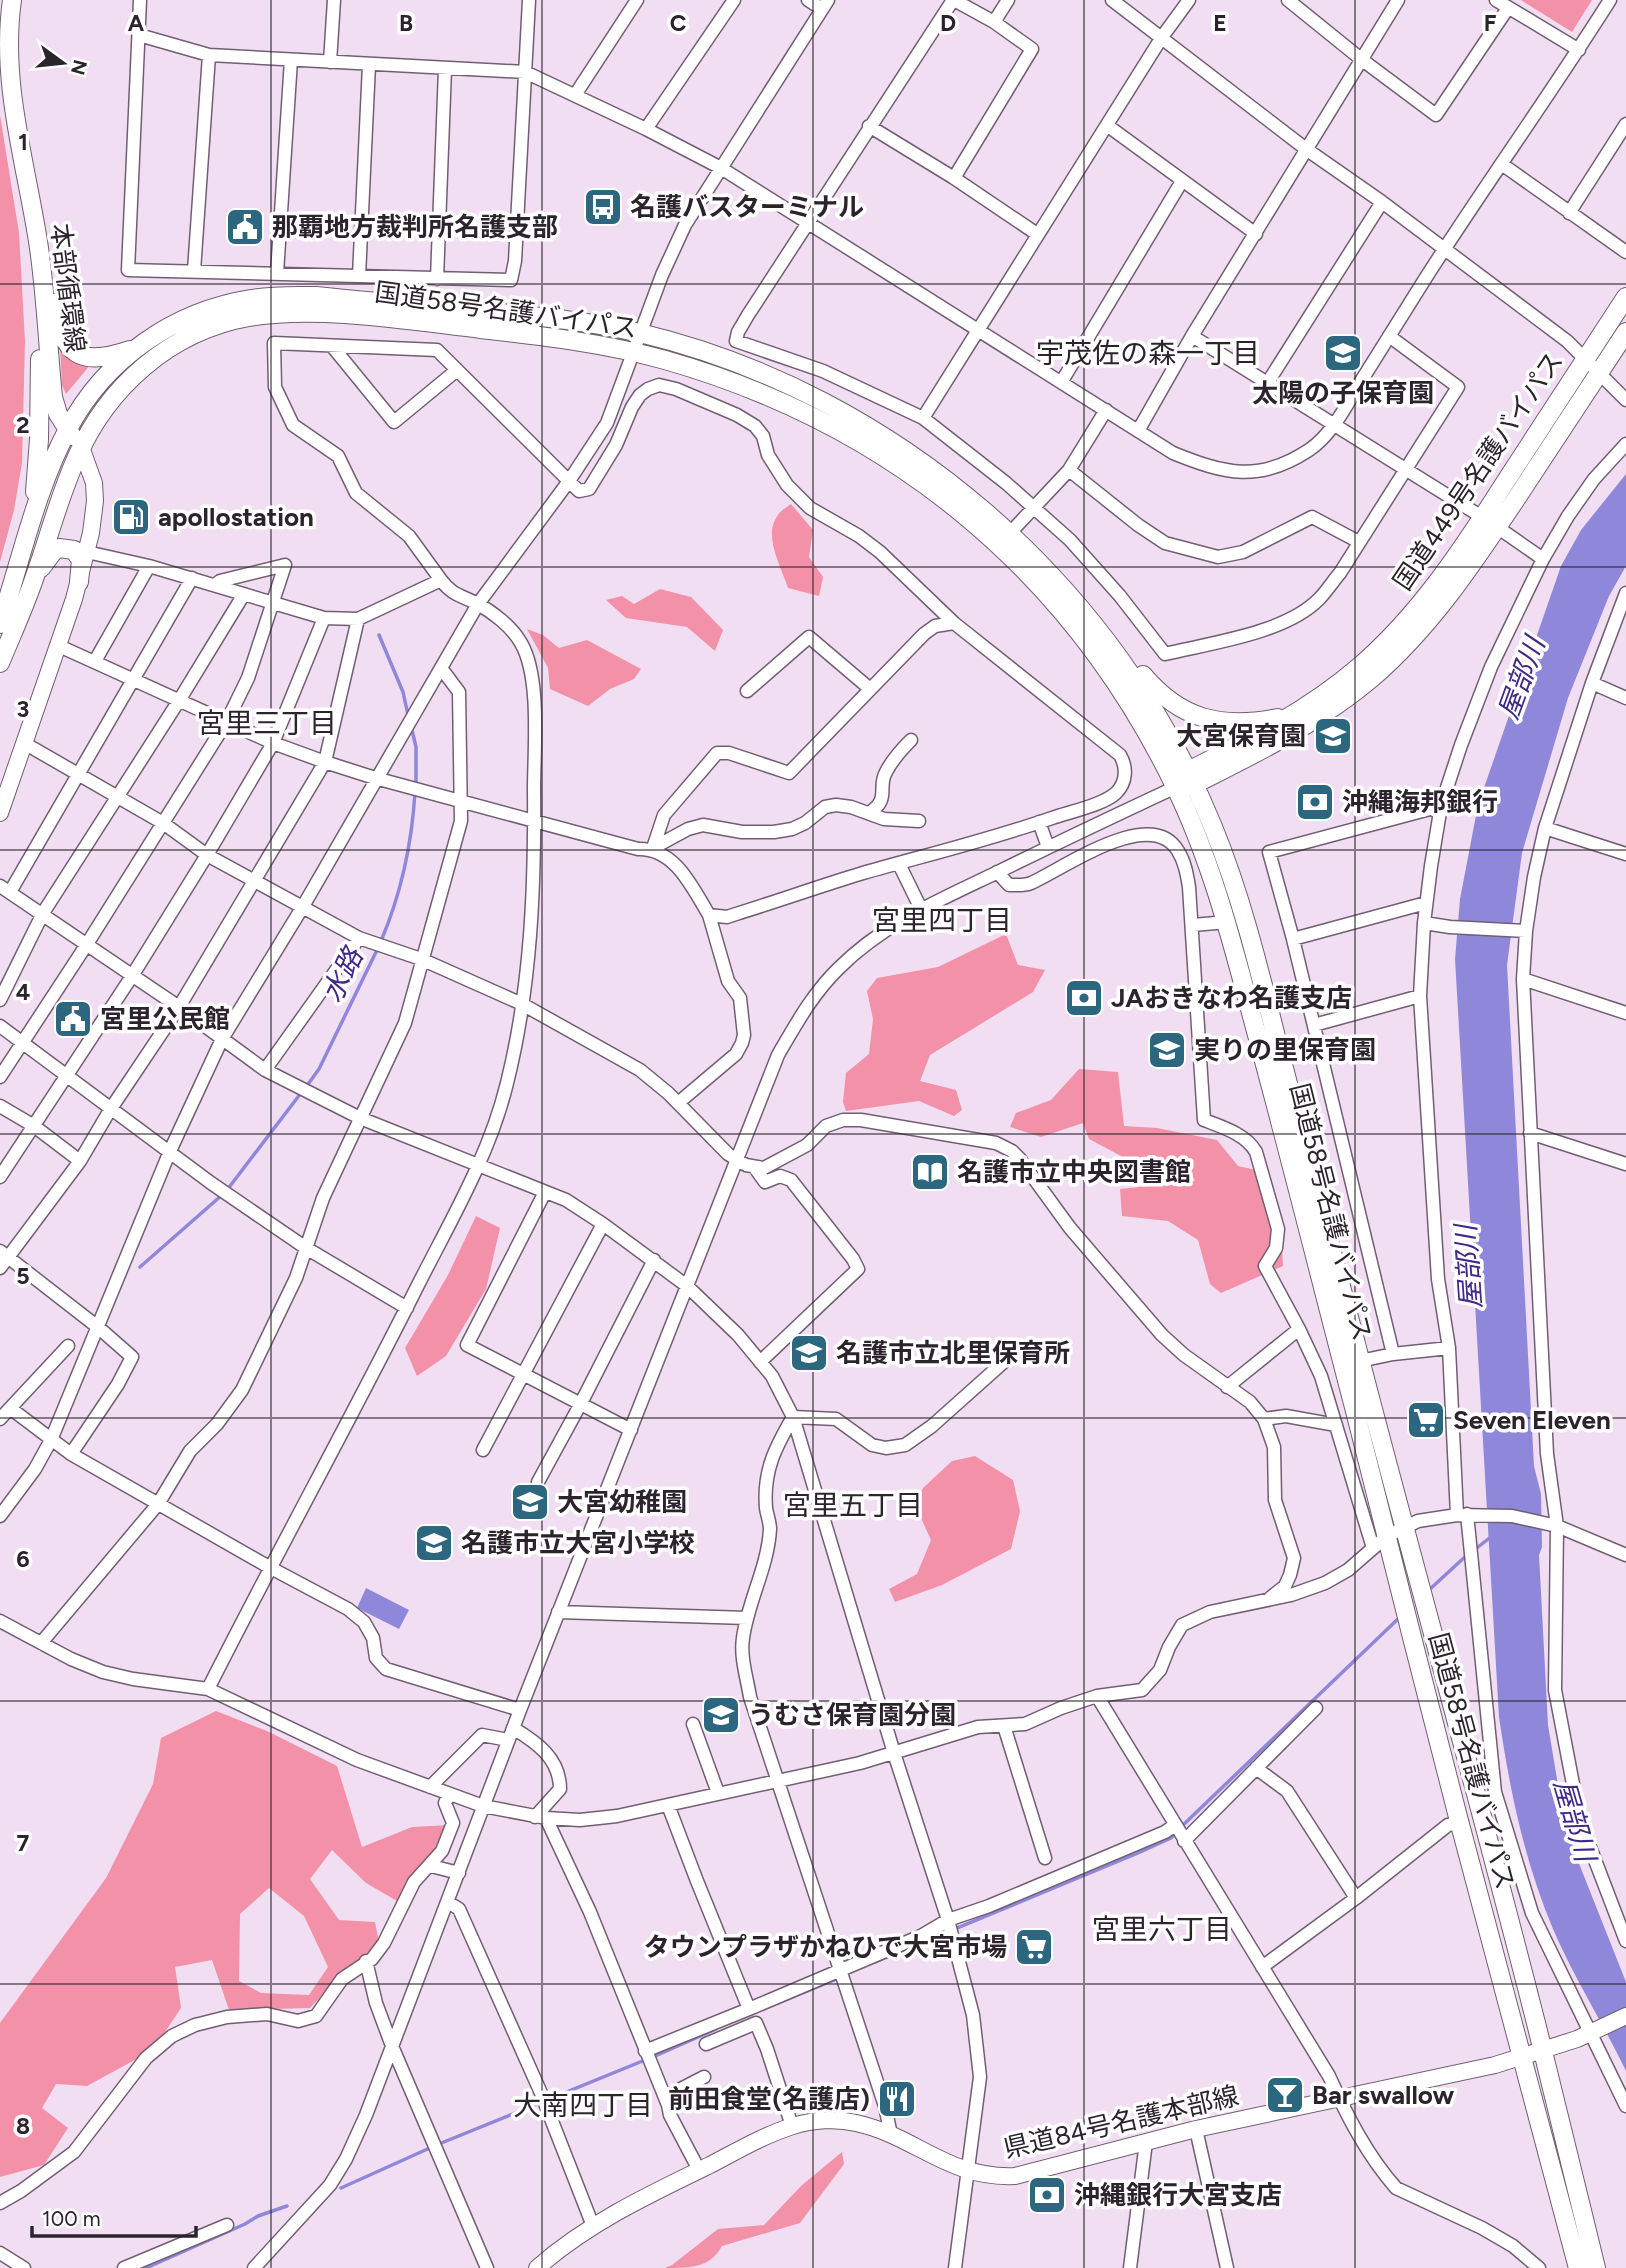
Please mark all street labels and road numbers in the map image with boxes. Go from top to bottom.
street label: 本部循環線 [44,222,92,354]
street label: 国道58号名護バイパス [373,276,639,344]
street label: 国道449号名護バイパス [1386,346,1570,596]
street label: 国道58号名護バイパス [1283,1080,1379,1344]
street label: 国道58号名護バイパス [1422,1629,1522,1893]
street label: 県道84号名護本部線 [1000,2079,1242,2165]

